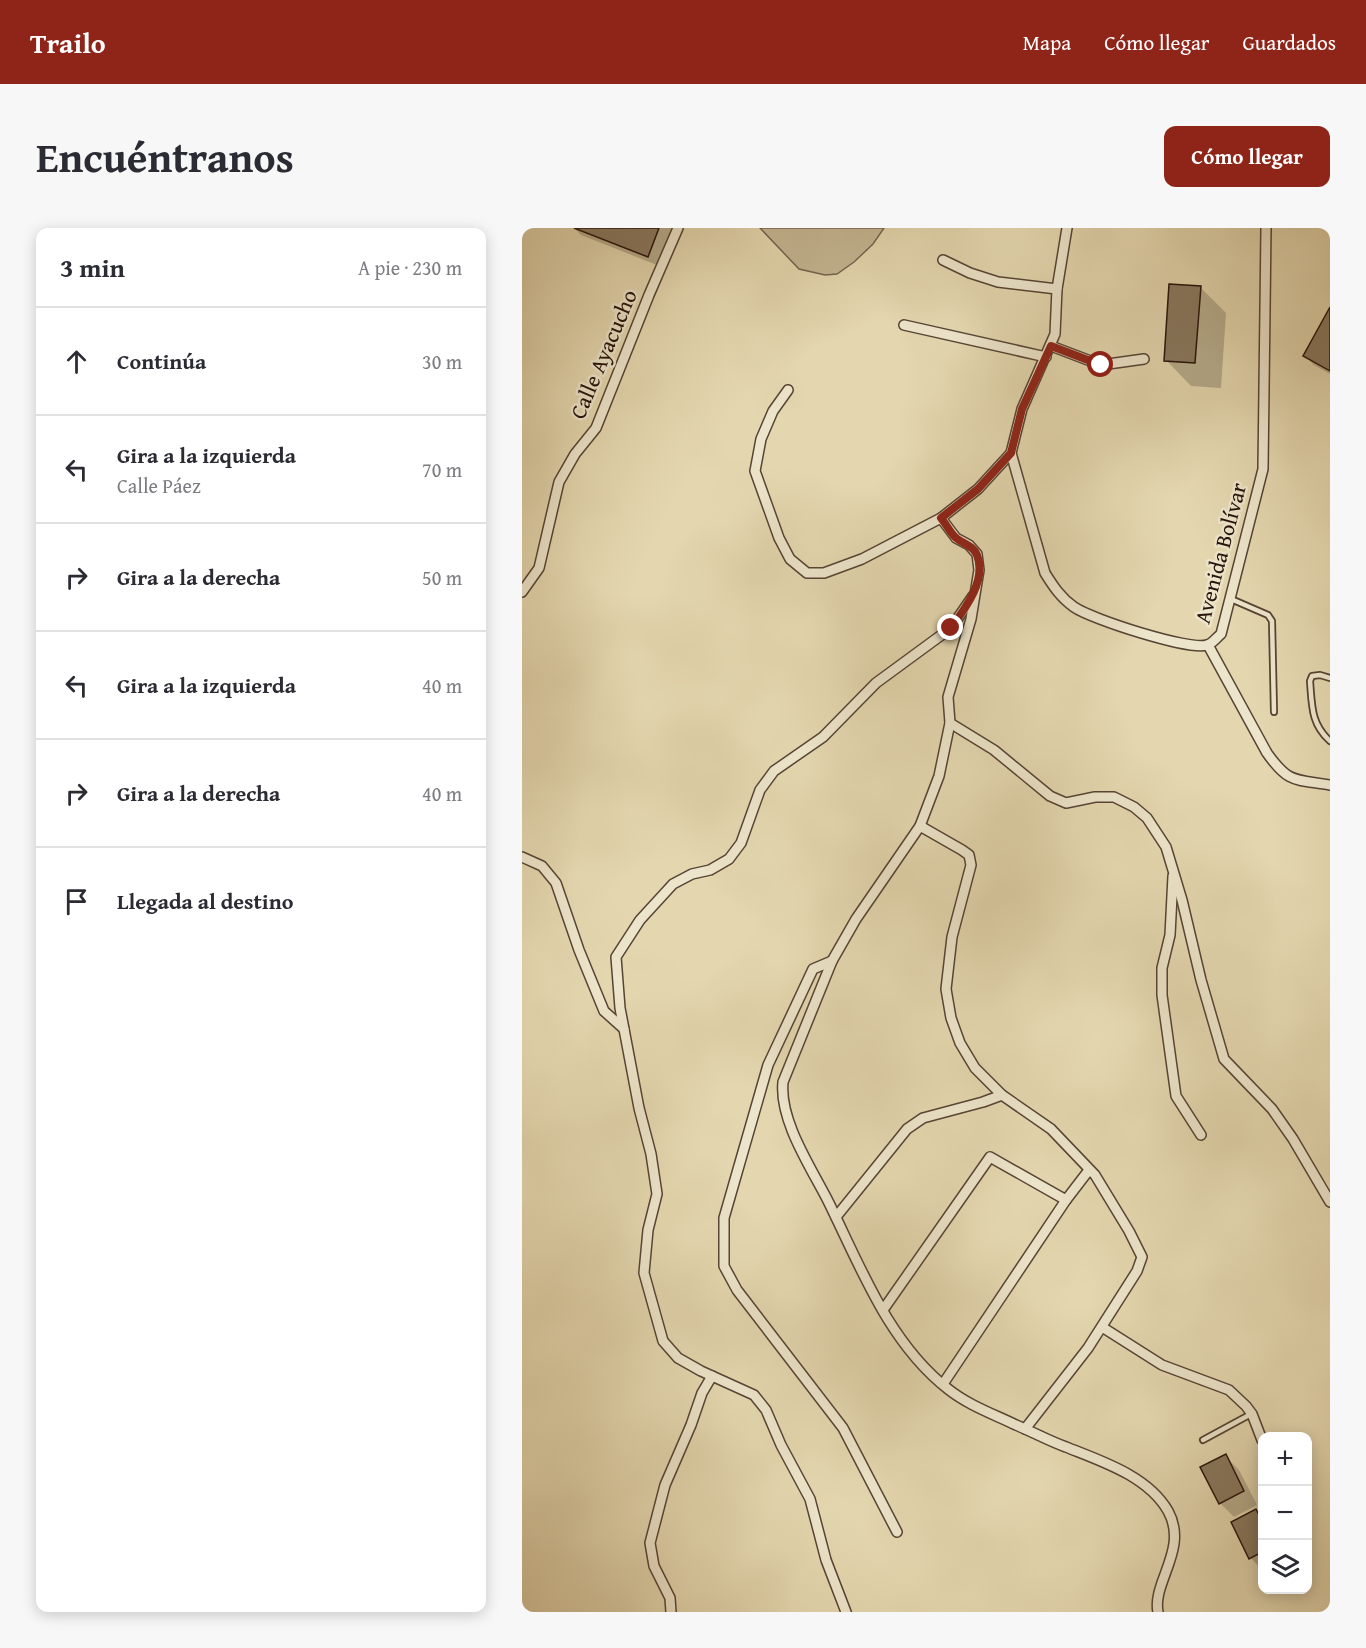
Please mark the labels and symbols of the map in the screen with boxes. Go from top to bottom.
street label: Calle Ayacucho [561,284,645,424]
route start [1087,351,1113,377]
street label: Avenida Bolívar [1186,479,1254,627]
route end [937,614,963,640]

